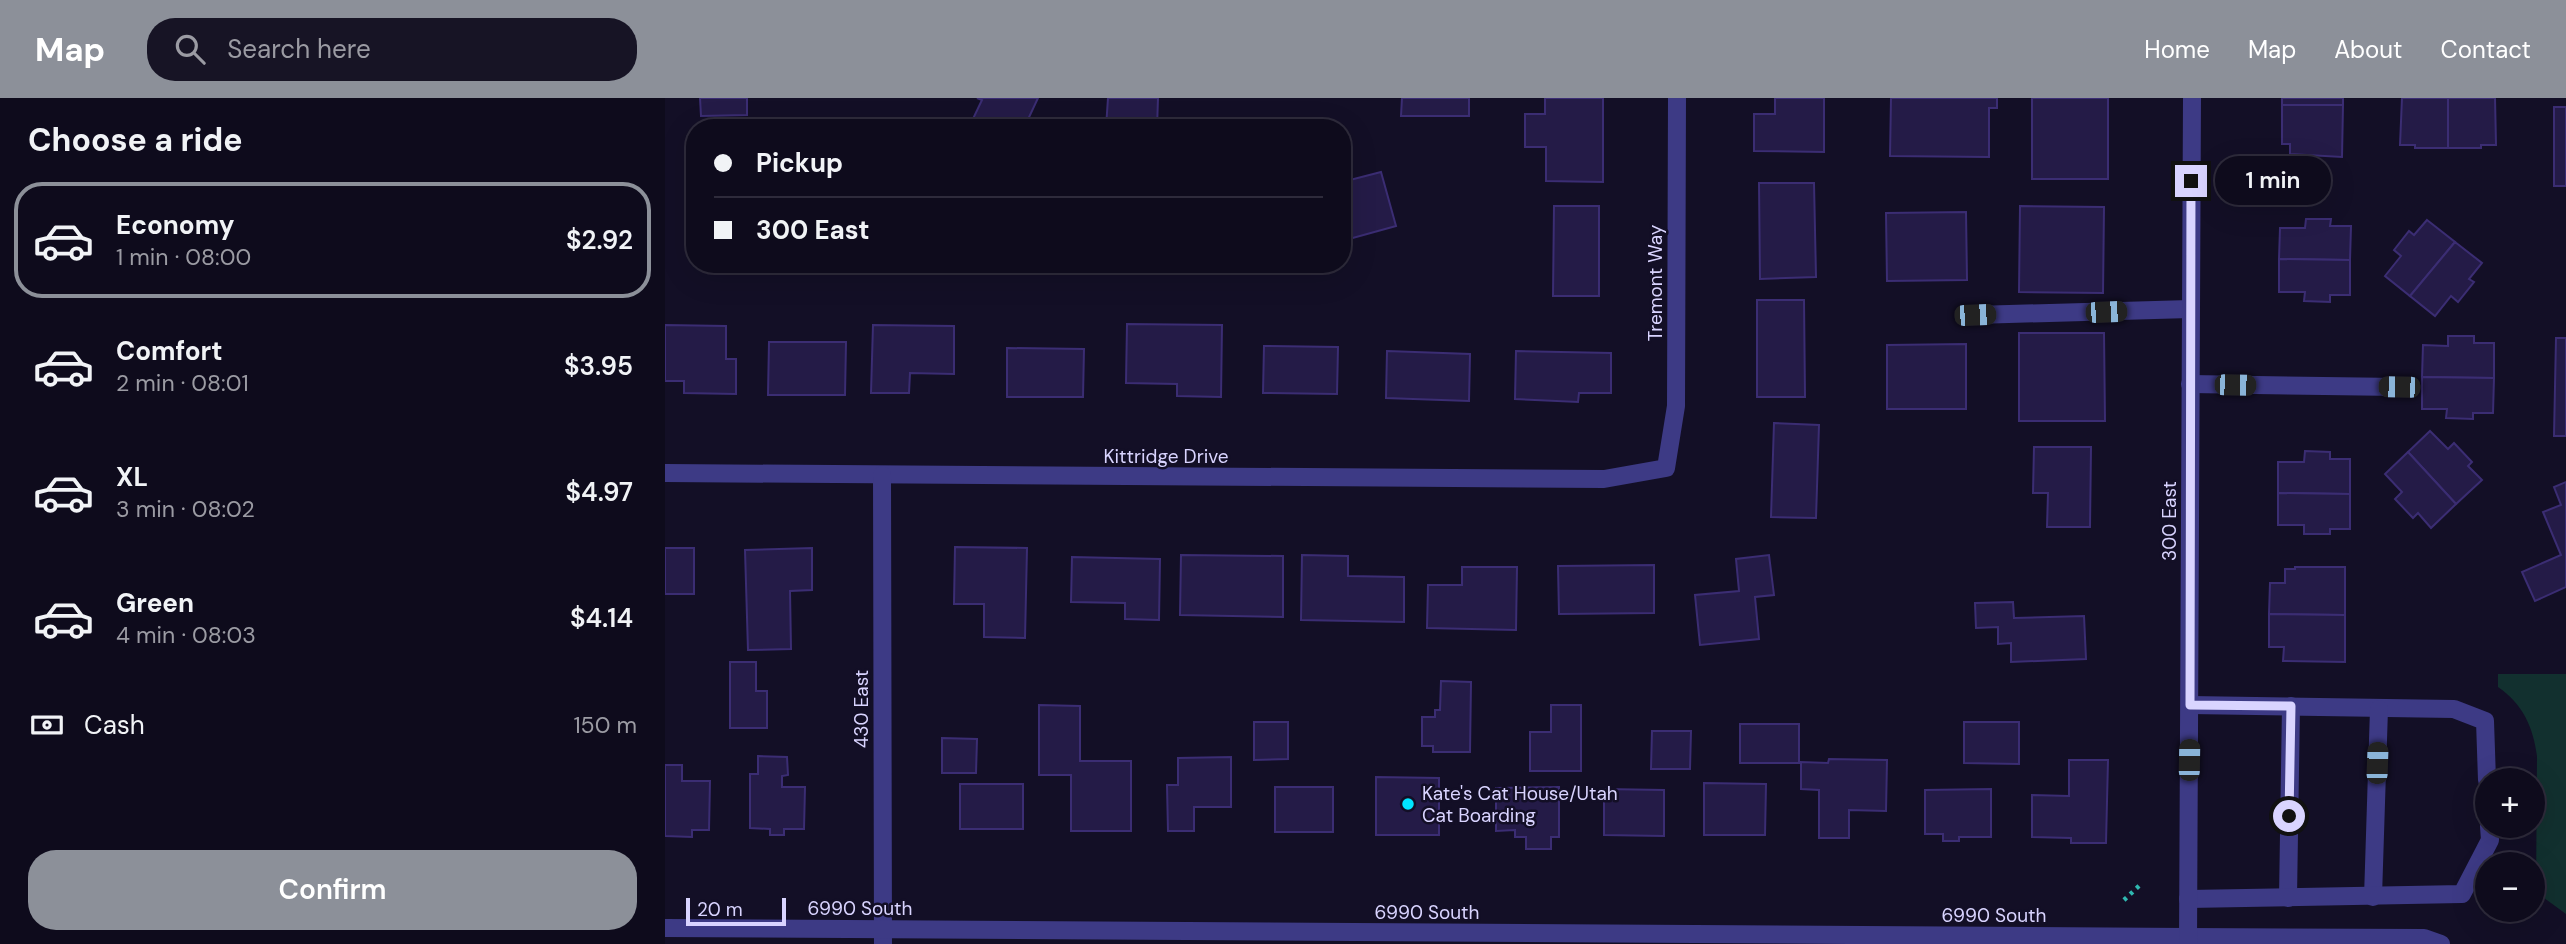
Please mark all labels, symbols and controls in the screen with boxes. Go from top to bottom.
search box [147,18,637,81]
text: Map [35,28,105,71]
icon: search [171,30,209,68]
text: Search here [227,32,371,66]
text: Home [2144,34,2210,65]
text: Map [2248,34,2296,65]
text: About [2334,34,2403,65]
text: Contact [2441,34,2531,65]
text: Choose a ride [28,119,243,161]
text: Pickup [756,146,843,180]
callout: 1 min [2215,156,2331,206]
route end [2175,165,2207,197]
text: 1 min [2246,165,2300,195]
text: Economy [116,208,234,242]
icon: car [32,209,95,272]
text: 300 East [756,213,870,247]
text: $2.92 [566,223,633,257]
street label: Tremont Way [1643,224,1668,341]
text: 1 min · 08:00 [116,242,251,272]
car [2085,301,2128,323]
car [1954,304,1997,326]
text: Comfort [116,334,222,368]
icon: car [32,335,95,398]
text: $3.95 [564,349,633,383]
text: 2 min · 08:01 [116,368,249,398]
car [2214,374,2257,396]
car [2378,376,2421,398]
street label: Kittridge Drive [1103,444,1229,469]
text: XL [116,460,148,494]
icon: car [32,461,95,524]
text: $4.97 [566,475,633,509]
street label: 300 East [2157,481,2182,561]
text: 3 min · 08:02 [116,494,255,524]
text: Green [116,586,194,620]
icon: car [32,587,95,650]
text: $4.14 [570,601,633,635]
text: 4 min · 08:03 [116,620,256,650]
street label: 430 East [849,670,874,748]
icon: cash [28,706,66,744]
text: Cash [84,708,145,742]
text: 150 m [573,710,637,740]
car [2179,739,2200,781]
car [2366,742,2389,784]
map controls [2475,768,2545,922]
button: + [2475,768,2545,838]
place label: Kate's Cat House/Utah Cat Boarding [1422,781,1618,828]
marker: Kate's Cat House/Utah Cat Boarding [1400,796,1416,812]
route start [2273,800,2305,832]
button: Confirm [28,850,637,930]
button: − [2475,852,2545,922]
scale bar [686,895,786,927]
street label: 6990 South [807,896,913,921]
text: 20 m [697,897,743,922]
street label: 6990 South [1374,900,1480,925]
street label: 6990 South [1941,903,2047,928]

